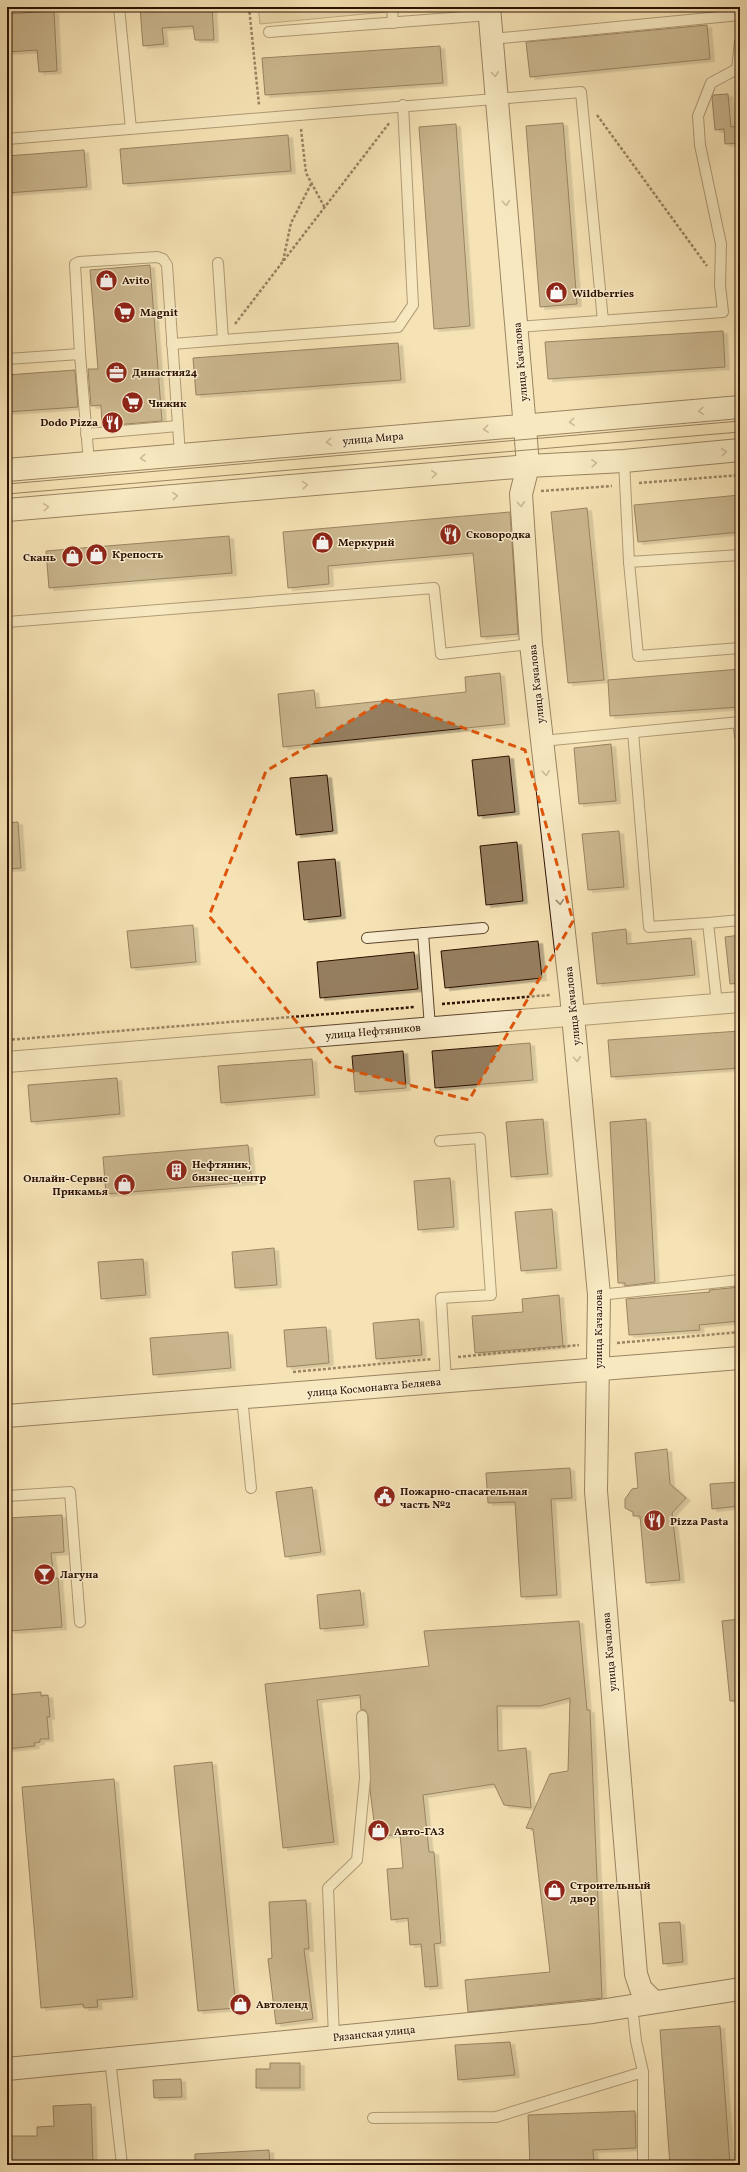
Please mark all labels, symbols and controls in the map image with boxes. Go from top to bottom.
one-way arrow [490,71,499,77]
one-way arrow [501,200,510,206]
shop icon: Avito [94,267,120,293]
place label: Avito [122,274,150,289]
shop icon: Wildberries [543,280,569,306]
place label: Wildberries [572,287,634,302]
supermarket icon: Magnit [112,299,138,325]
place label: Magnit [140,306,178,321]
street label: улица Качалова [511,321,532,402]
office icon: Династия24 [104,359,130,385]
place label: Династия24 [132,366,198,381]
supermarket icon: Чижик [119,390,145,416]
place label: Чижик [148,397,187,412]
one-way arrow [698,406,704,415]
restaurant icon: Dodo Pizza [100,409,126,435]
place label: Dodo Pizza [40,416,98,431]
one-way arrow [569,417,575,426]
one-way arrow [483,424,489,433]
street label: улица Мира [342,429,405,450]
one-way arrow [326,438,332,447]
one-way arrow [721,447,727,456]
one-way arrow [140,454,147,463]
one-way arrow [591,458,598,467]
one-way arrow [431,469,437,478]
one-way arrow [302,480,308,489]
one-way arrow [172,491,178,500]
one-way arrow [517,501,526,507]
one-way arrow [43,502,49,511]
restaurant icon: Сковородка [438,521,464,547]
place label: Сковородка [466,528,531,543]
shop icon: Меркурий [309,529,335,555]
place label: Меркурий [338,536,395,551]
shop icon: Крепость [83,541,109,567]
shop icon: Скань [59,544,85,570]
place label: Крепость [112,548,163,563]
place label: Скань [23,551,56,566]
street label: улица Качалова [526,643,549,724]
one-way arrow [541,770,550,776]
one-way arrow [556,899,565,905]
street label: улица Качалова [562,965,585,1046]
street label: улица Нефтяников [325,1021,422,1044]
one-way arrow [572,1056,581,1062]
building icon: Нефтяник, бизнес-центр [164,1157,190,1183]
place label: Нефтяник, бизнес-центр [192,1158,266,1186]
shop icon: Онлайн-Сервис Прикамья [111,1171,137,1197]
place label: Онлайн-Сервис Прикамья [23,1172,108,1200]
street label: улица Качалова [592,1289,607,1369]
street label: улица Космонавта Беляева [306,1375,442,1402]
public building icon: Пожарно-спасательная часть №2 [372,1484,398,1510]
place label: Пожарно-спасательная часть №2 [400,1485,528,1513]
restaurant icon: Pizza Pasta [641,1508,667,1534]
place label: Pizza Pasta [670,1515,728,1530]
bar icon: Лагуна [32,1561,58,1587]
place label: Лагуна [60,1568,98,1583]
street label: улица Качалова [600,1611,621,1692]
shop icon: Авто-ГАЗ [365,1818,391,1844]
place label: Авто-ГАЗ [394,1825,444,1840]
shop icon: Строительный двор [542,1878,568,1904]
place label: Строительный двор [570,1879,651,1907]
shop icon: Автоленд [228,1991,254,2017]
place label: Автоленд [256,1998,308,2013]
street label: Рязанская улица [332,2023,417,2046]

